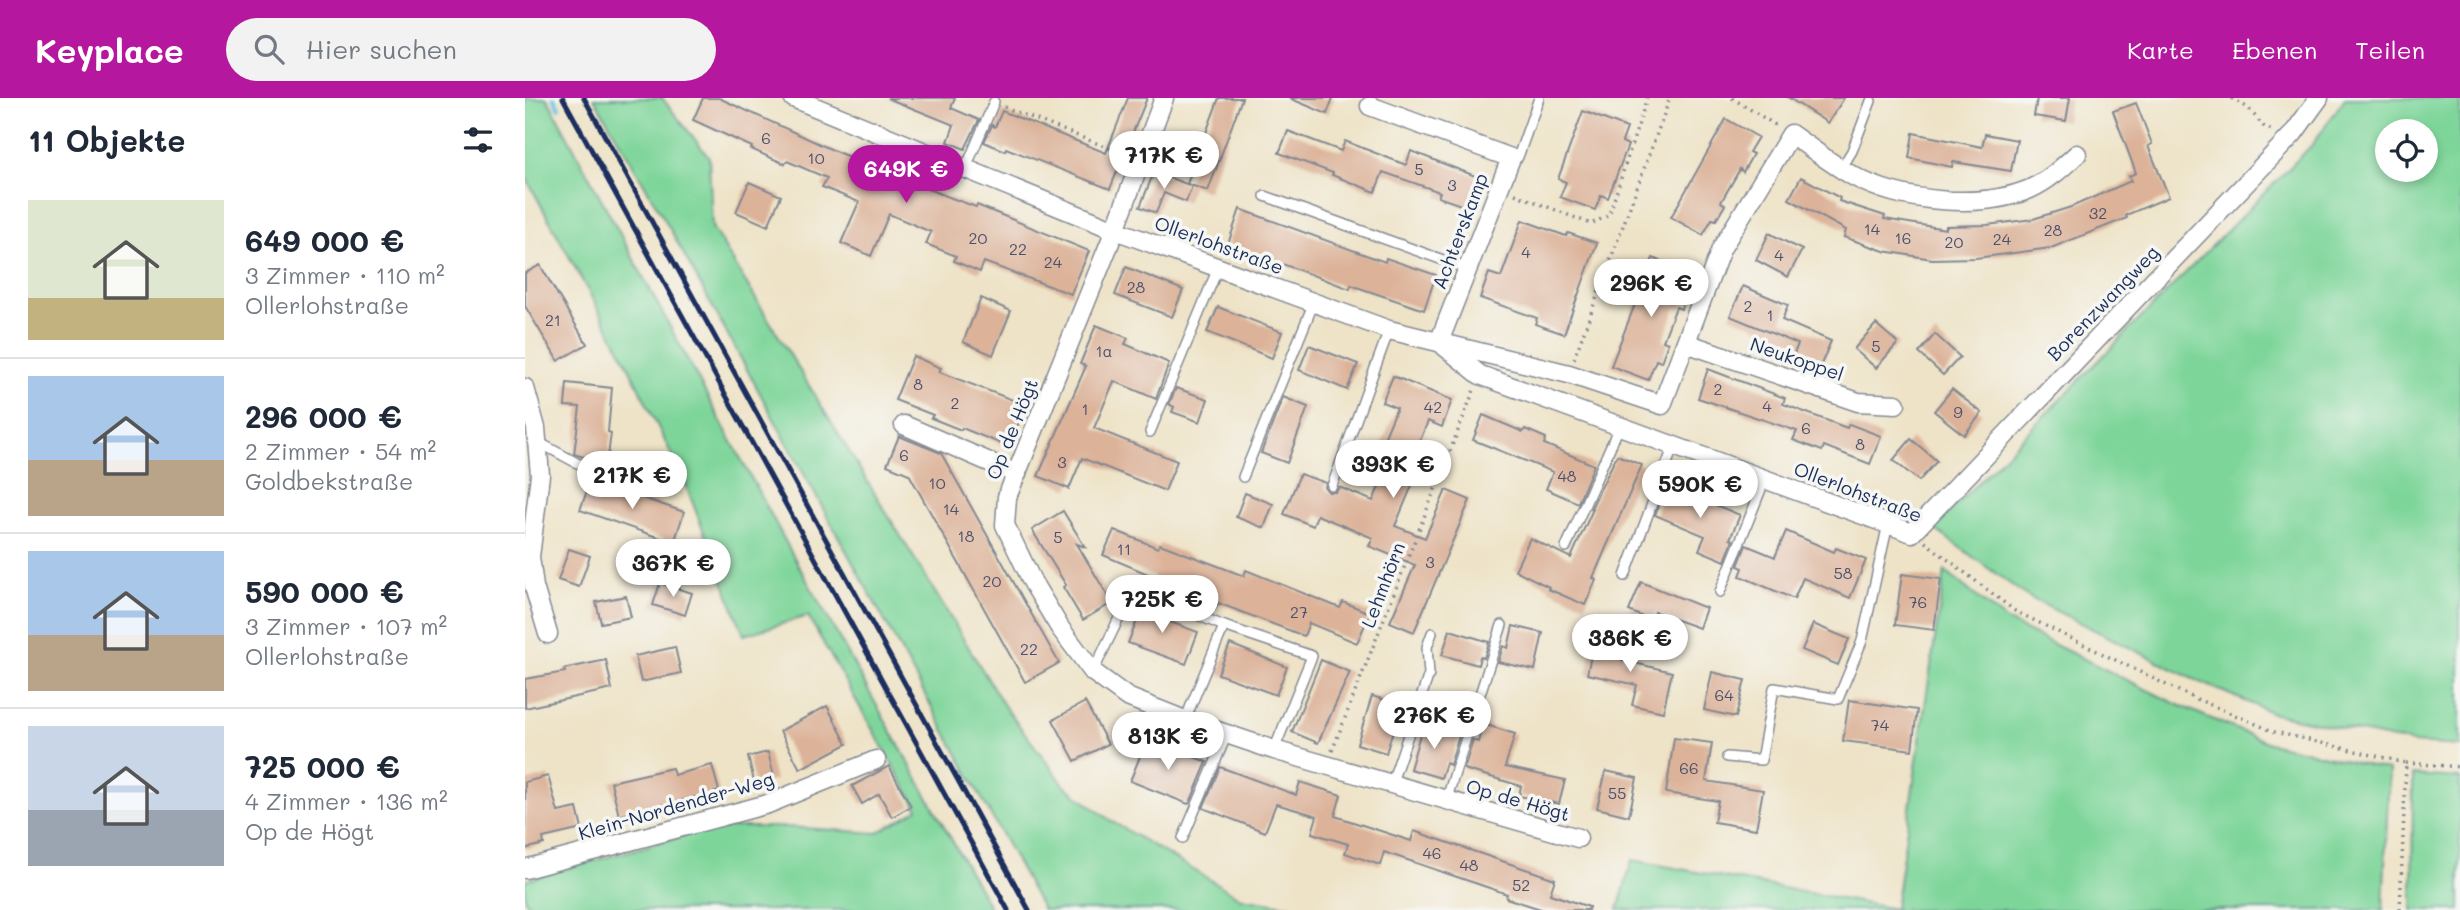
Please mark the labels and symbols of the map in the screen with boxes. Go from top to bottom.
house number: 6 [761,127,771,148]
pin: 717K € [1107,132,1221,191]
pin: 649K € [849,146,963,205]
house number: 10 [807,147,825,168]
house number: 5 [1414,158,1424,179]
street label: Achterskamp [1426,169,1493,293]
house number: 3 [1447,174,1457,195]
house number: 32 [2089,202,2107,223]
street label: Ollerlohstraße [1151,210,1287,279]
house number: 14 [1864,218,1881,239]
house number: 28 [2044,219,2063,240]
house number: 20 [969,227,988,248]
house number: 16 [1895,227,1911,248]
house number: 24 [1993,228,2012,249]
house number: 20 [1945,231,1964,252]
house number: 22 [1009,238,1027,259]
street label: Borenzwangweg [2041,240,2164,366]
house number: 4 [1521,241,1531,262]
house number: 4 [1774,244,1784,265]
house number: 24 [1044,251,1063,272]
pin: 296K € [1594,260,1708,319]
house number: 28 [1127,276,1146,297]
house number: 2 [1744,295,1752,316]
house number: 1 [1766,304,1774,325]
house number: 21 [545,309,561,330]
street label: Neukoppel [1747,331,1847,386]
house number: 5 [1871,335,1881,356]
house number: 1a [1095,340,1113,361]
house number: 8 [913,373,923,394]
street label: Op de Högt [980,375,1043,483]
house number: 2 [1714,378,1722,399]
house number: 2 [951,392,959,413]
house number: 4 [1762,395,1772,416]
house number: 42 [1424,396,1442,417]
house number: 1 [1081,398,1089,419]
house number: 9 [1953,401,1963,422]
house number: 6 [1801,417,1811,438]
house number: 8 [1855,433,1865,454]
pin: 393K € [1336,440,1450,500]
house number: 6 [899,444,909,465]
house number: 3 [1057,451,1067,472]
pin: 217K € [575,452,689,511]
street label: Ollerlohstraße [1790,456,1926,527]
pin: 590K € [1643,460,1757,520]
house number: 48 [1557,465,1577,486]
house number: 10 [928,472,946,493]
house number: 14 [943,498,960,519]
house number: 18 [958,525,975,546]
house number: 5 [1053,526,1063,547]
house number: 11 [1117,538,1131,559]
street label: Lehmhörn [1355,538,1410,631]
pin: 367K € [616,540,730,599]
house number: 3 [1425,551,1435,572]
house number: 58 [1833,562,1853,583]
house number: 20 [983,570,1002,591]
pin: 725K € [1105,575,1219,635]
house number: 76 [1909,591,1927,612]
house number: 27 [1290,601,1308,622]
pin: 386K € [1573,614,1687,674]
house number: 22 [1020,638,1038,659]
house number: 64 [1714,684,1734,705]
pin: 276K € [1377,692,1491,751]
pin: 813K € [1111,712,1225,772]
house number: 74 [1871,714,1890,735]
house number: 66 [1679,757,1699,778]
street label: Klein-Nordender-Weg [575,766,777,845]
street label: Op de Högt [1463,773,1573,826]
house number: 55 [1608,782,1626,803]
house number: 46 [1422,842,1442,863]
house number: 48 [1459,854,1479,875]
house number: 52 [1512,874,1530,895]

